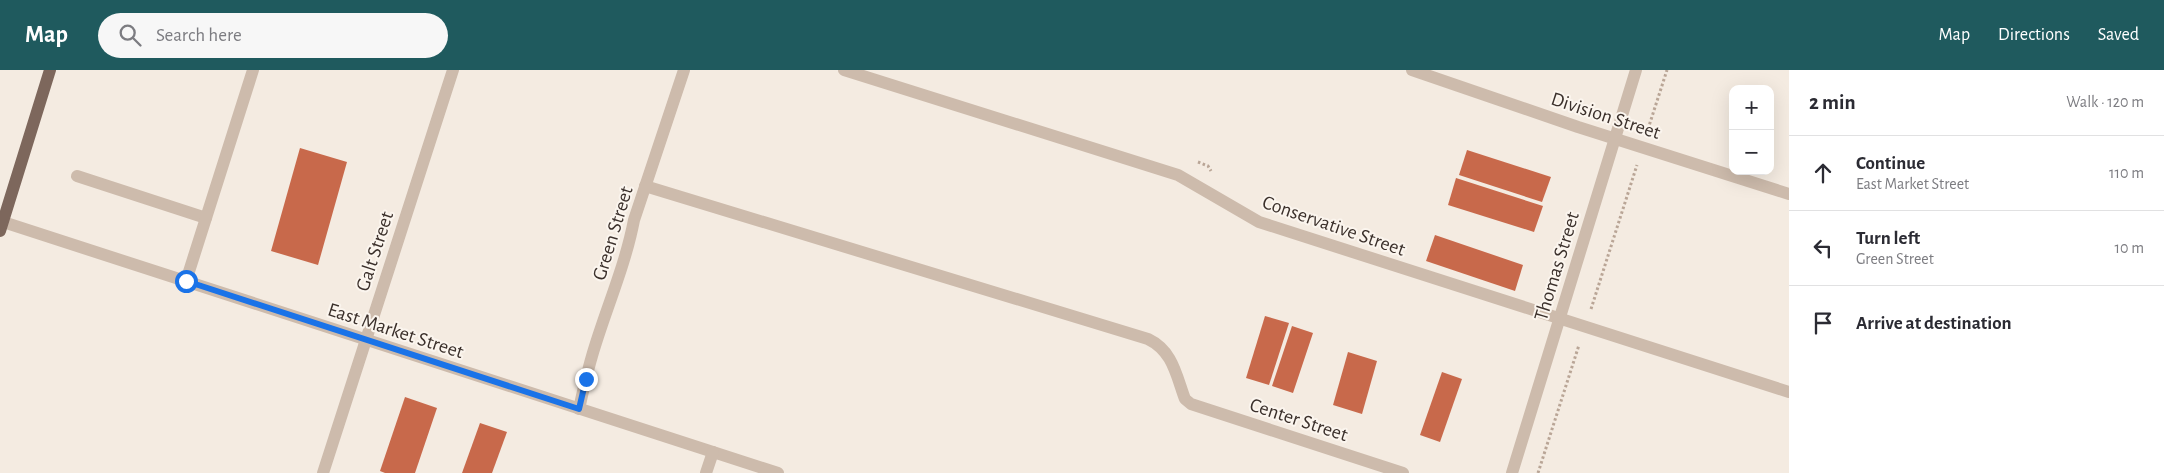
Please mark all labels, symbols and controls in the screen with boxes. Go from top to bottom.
search box [98,13,448,58]
icon: search [116,21,144,49]
text: Map [25,23,68,47]
text: Search here [156,26,242,45]
text: Map [1939,26,1970,44]
text: Directions [1998,26,2070,44]
text: Saved [2098,26,2139,44]
map controls [1729,85,1774,175]
button: + [1729,85,1774,130]
street label: Division Street [1549,89,1663,143]
text: 2 min [1809,92,1856,113]
text: Walk · 120 m [2066,94,2144,110]
button: − [1729,130,1774,175]
text: Continue [1856,154,1925,173]
icon: ahead [1809,159,1837,187]
text: 110 m [2109,165,2144,181]
text: East Market Street [1856,176,1969,192]
street label: Green Street [589,183,637,283]
street label: Conservative Street [1260,192,1408,260]
street label: Galt Street [353,208,397,294]
street label: Thomas Street [1531,209,1583,323]
text: Turn left [1856,229,1920,248]
icon: left [1809,234,1837,262]
text: 10 m [2115,240,2144,256]
text: Green Street [1856,251,1934,267]
route start [175,270,198,293]
street label: East Market Street [325,300,467,363]
icon: arrive [1809,309,1837,337]
text: Arrive at destination [1856,314,2012,333]
route end [575,368,598,391]
street label: Center Street [1247,395,1351,445]

